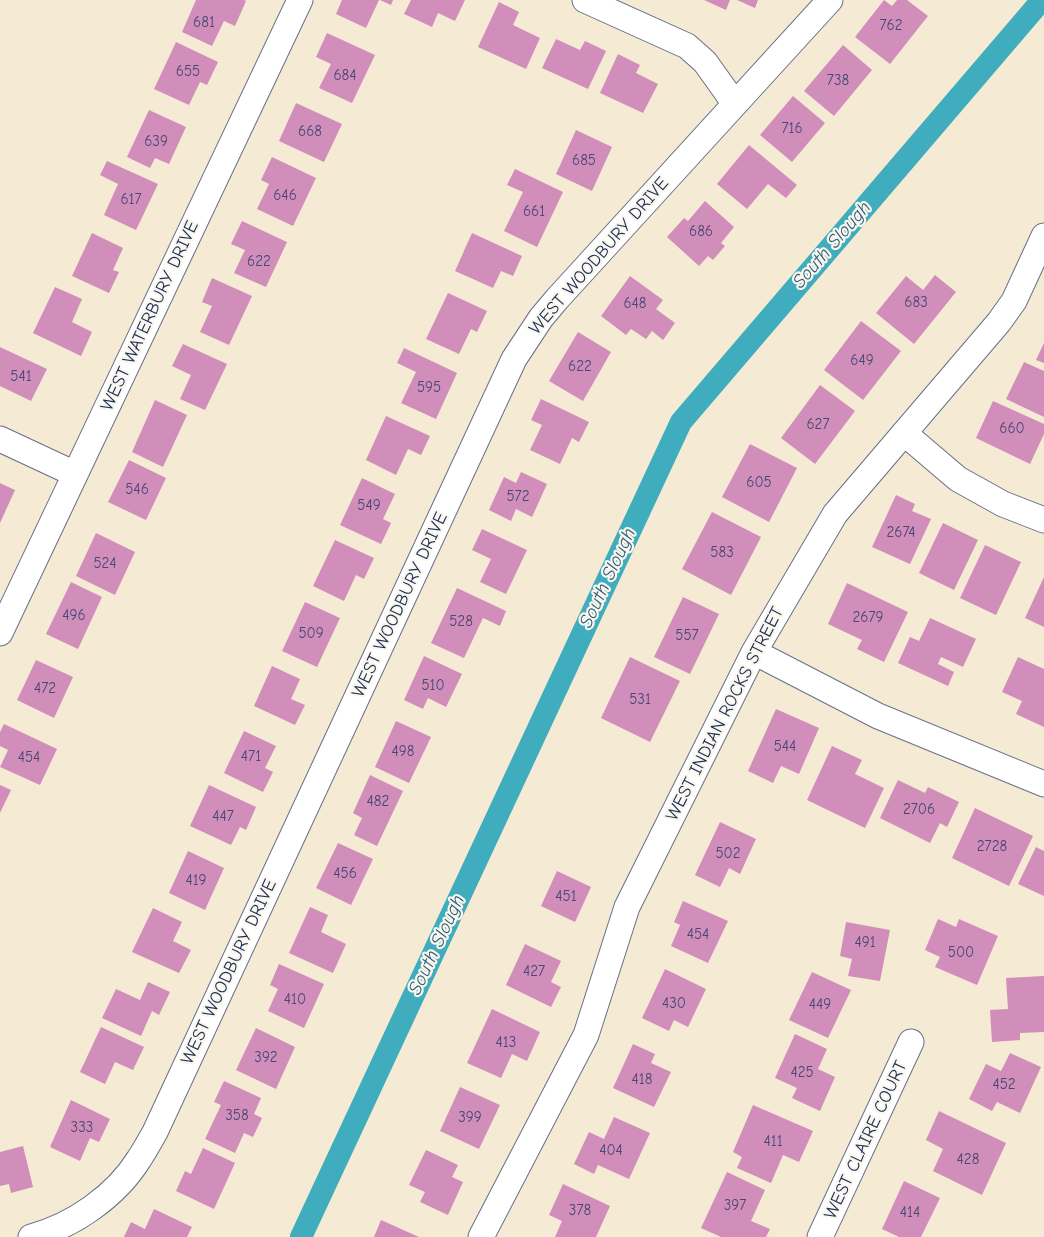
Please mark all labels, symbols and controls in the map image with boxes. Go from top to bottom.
house number: 681 [193,14,215,32]
house number: 762 [880,17,902,35]
house number: 655 [176,63,200,81]
house number: 684 [333,67,357,85]
house number: 738 [827,72,849,90]
house number: 716 [781,120,803,138]
house number: 668 [298,123,322,141]
house number: 639 [144,133,168,151]
house number: 685 [572,152,596,170]
street label: WEST WOODBURY DRIVE [525,173,673,339]
house number: 646 [273,187,297,205]
house number: 617 [120,191,142,209]
water label: South Slough [788,197,876,293]
house number: 661 [523,203,545,221]
street label: WEST WATERBURY DRIVE [96,218,204,414]
house number: 686 [689,223,713,241]
house number: 622 [247,253,271,271]
house number: 683 [904,294,928,312]
house number: 648 [623,295,647,313]
house number: 649 [850,352,874,370]
house number: 622 [568,358,592,376]
house number: 541 [10,368,32,386]
house number: 595 [417,379,441,397]
house number: 627 [806,416,830,434]
house number: 660 [999,420,1025,438]
house number: 605 [746,474,772,492]
house number: 546 [125,481,149,499]
house number: 572 [506,488,530,506]
house number: 549 [357,497,381,515]
street label: WEST WOODBURY DRIVE [348,509,452,701]
water label: South Slough [575,524,641,632]
house number: 2674 [886,524,916,542]
house number: 583 [710,544,734,562]
house number: 524 [93,555,117,573]
street label: WEST INDIAN ROCKS STREET [661,603,789,825]
house number: 496 [62,607,86,625]
house number: 2679 [853,609,883,627]
house number: 528 [449,613,473,631]
house number: 509 [298,625,324,643]
house number: 557 [675,627,699,645]
house number: 510 [421,677,445,695]
house number: 472 [34,680,56,698]
house number: 531 [629,691,651,709]
house number: 544 [774,738,796,756]
house number: 498 [392,743,414,761]
house number: 471 [241,748,261,766]
house number: 454 [18,749,40,767]
house number: 482 [367,793,389,811]
house number: 2706 [903,801,935,819]
house number: 447 [212,808,234,826]
house number: 2728 [977,838,1007,856]
house number: 502 [715,845,741,863]
house number: 456 [333,865,357,883]
house number: 419 [185,872,207,890]
street label: WEST WOODBURY DRIVE [177,876,281,1068]
house number: 451 [555,888,577,906]
water label: South Slough [404,891,470,999]
house number: 454 [687,926,709,944]
house number: 491 [854,934,876,952]
house number: 500 [948,944,974,962]
house number: 427 [523,963,545,981]
house number: 410 [284,991,306,1009]
house number: 430 [662,995,686,1013]
house number: 449 [809,996,831,1014]
house number: 413 [496,1034,516,1052]
house number: 392 [254,1049,278,1067]
street label: WEST CLAIRE COURT [820,1057,912,1223]
house number: 425 [790,1064,814,1082]
house number: 418 [632,1071,652,1089]
house number: 452 [992,1076,1016,1094]
house number: 358 [225,1107,249,1125]
house number: 399 [458,1109,482,1127]
house number: 333 [71,1119,93,1137]
house number: 411 [763,1133,783,1151]
house number: 404 [599,1142,623,1160]
house number: 428 [957,1151,979,1169]
house number: 397 [724,1197,746,1215]
house number: 378 [569,1202,591,1220]
house number: 414 [900,1204,920,1222]

